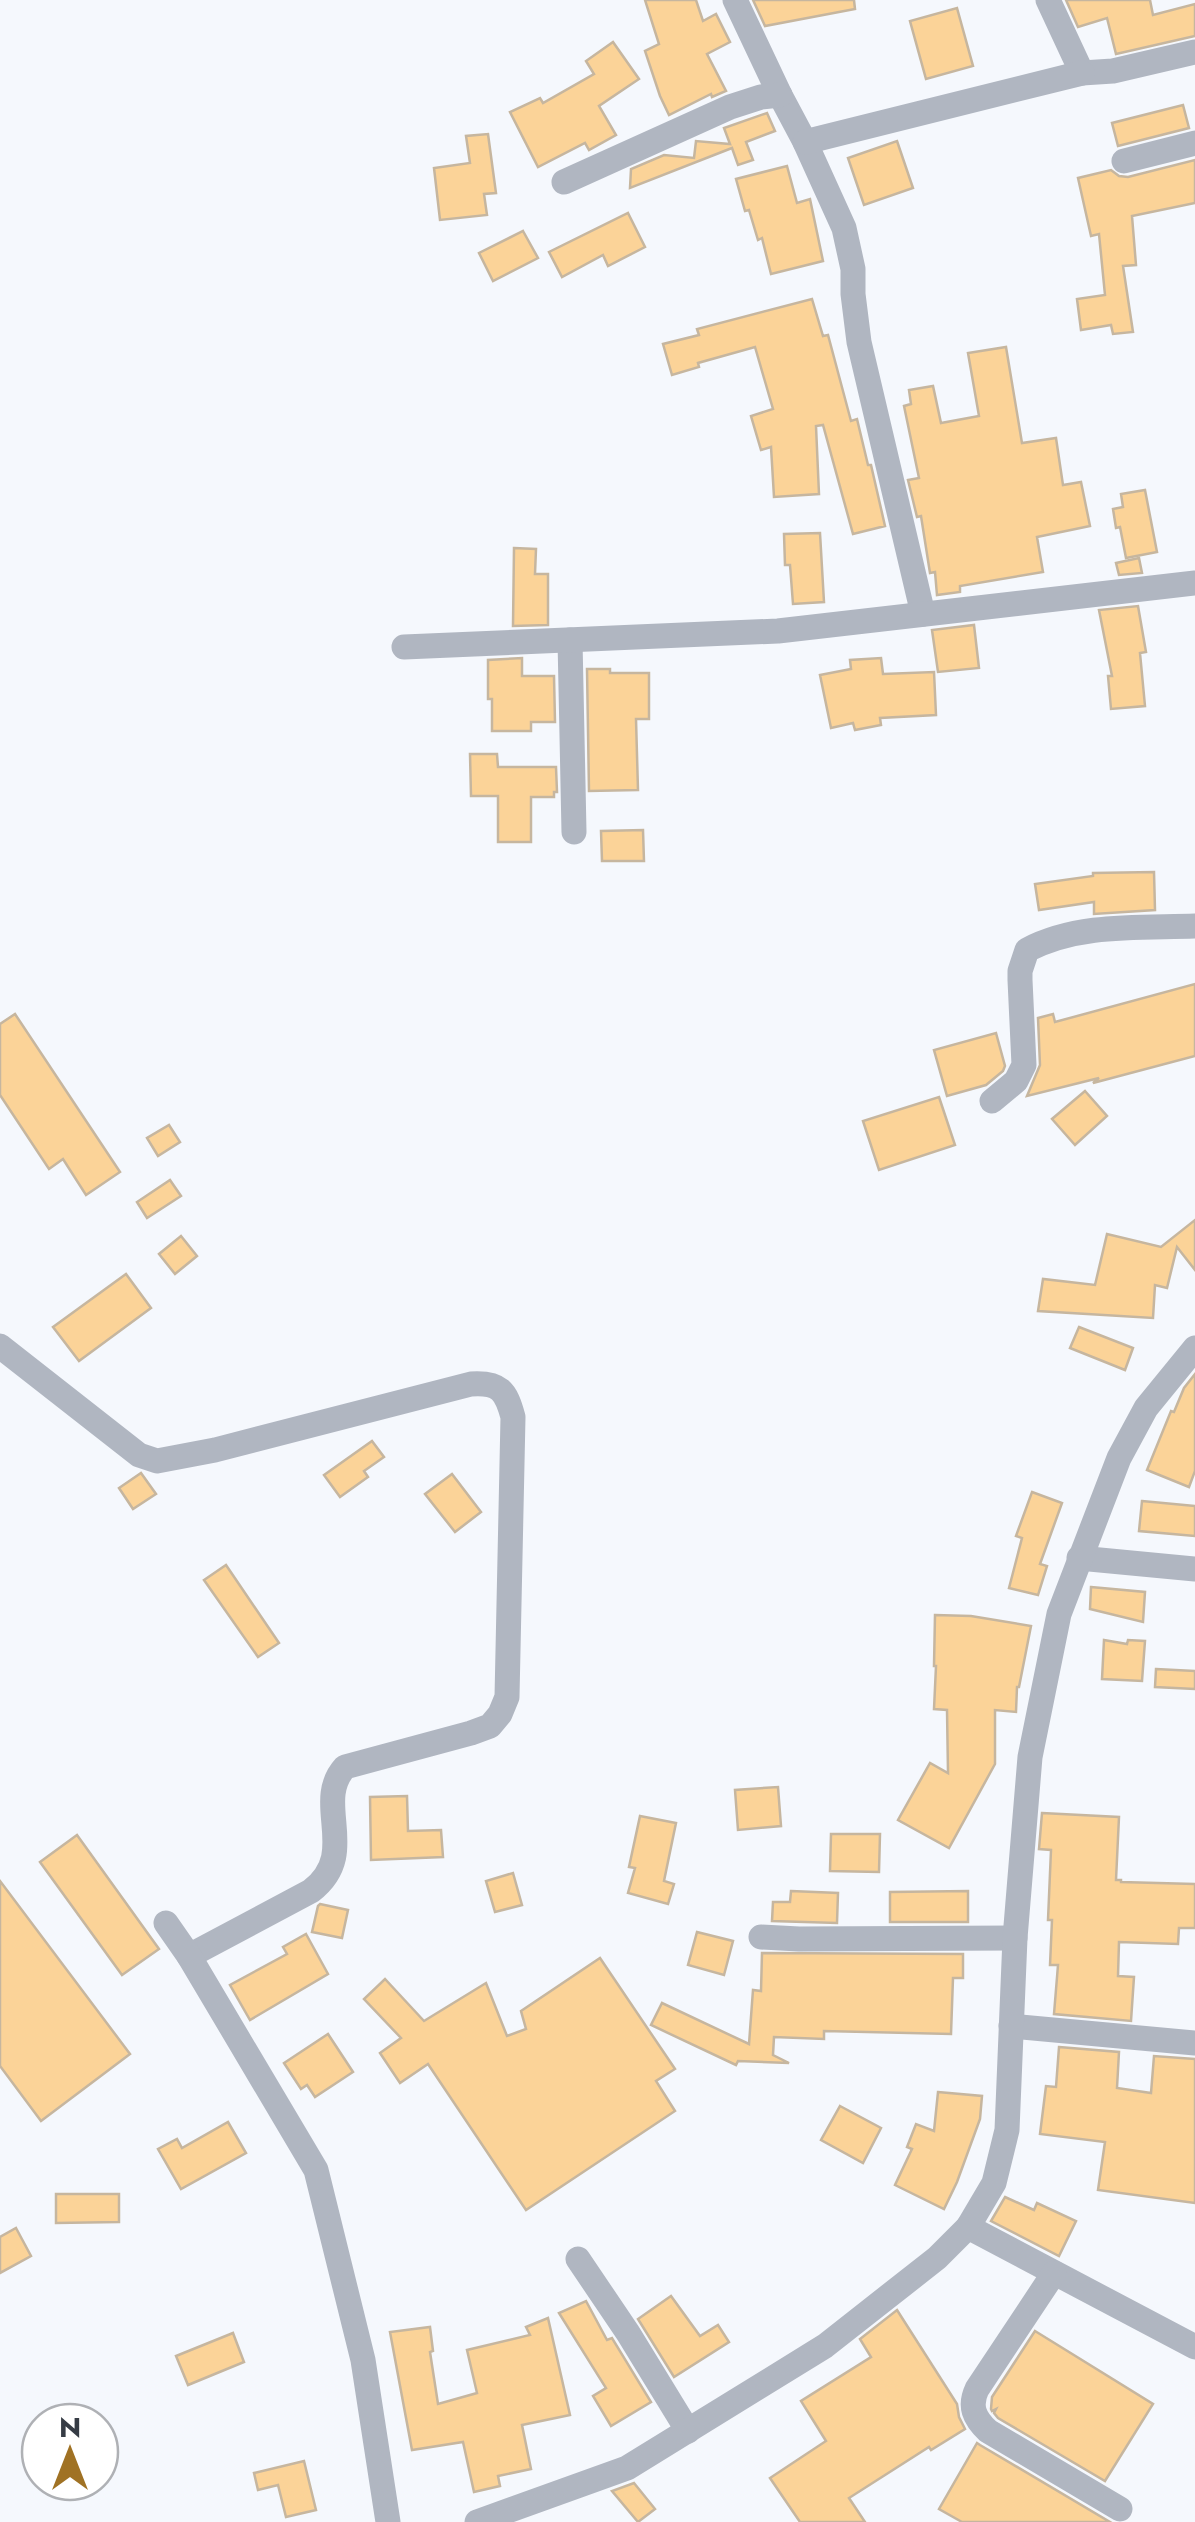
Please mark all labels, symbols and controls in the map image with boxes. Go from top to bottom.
north arrow [20,2402,120,2502]
text: N [59,2407,81,2448]

